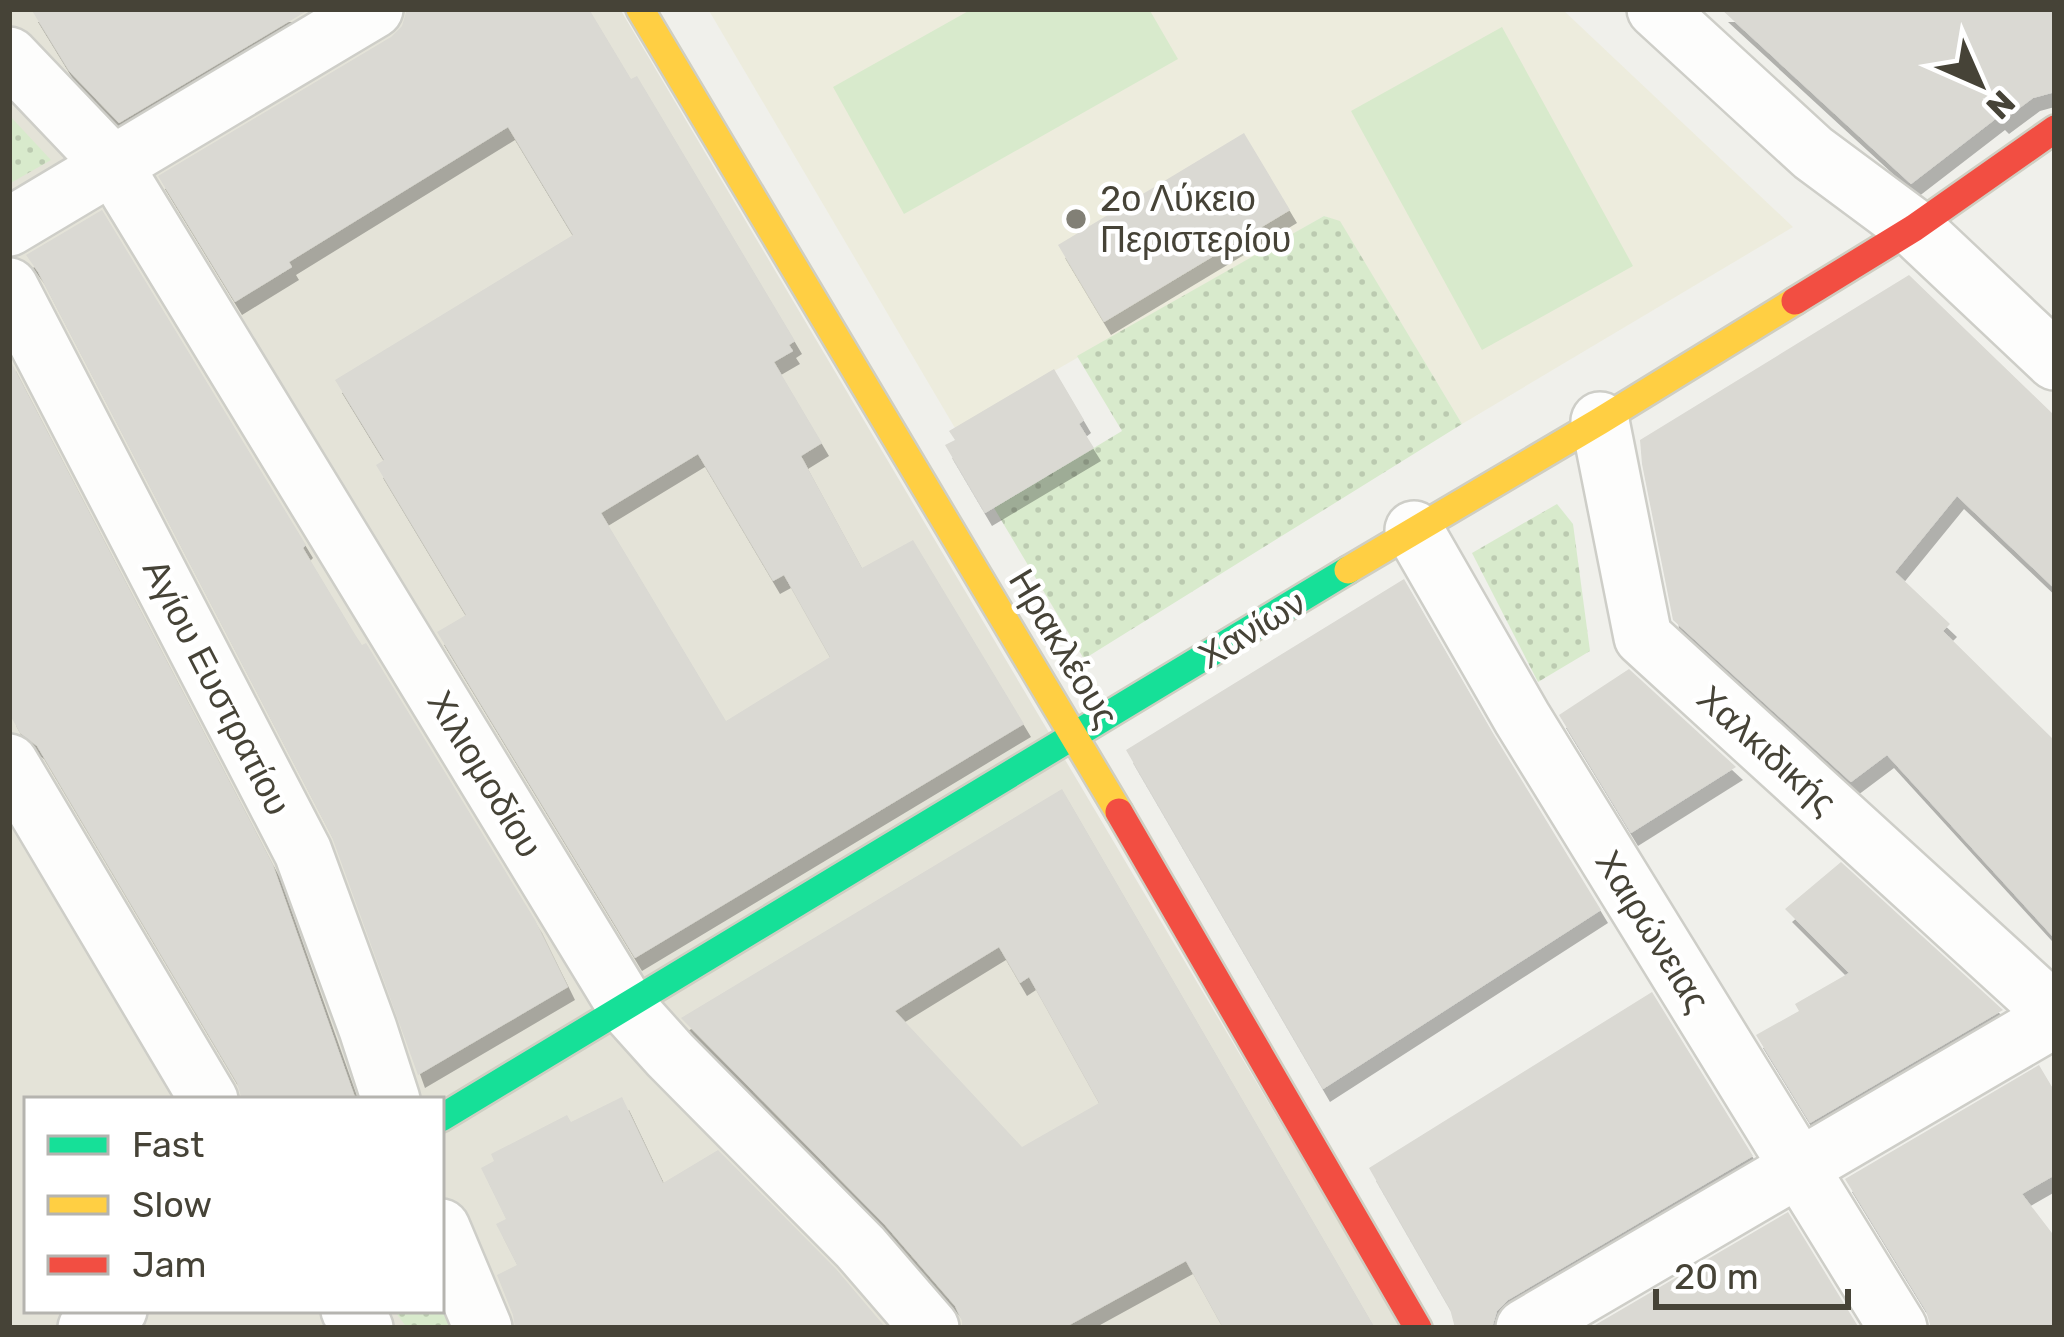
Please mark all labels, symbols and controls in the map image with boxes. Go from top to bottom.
north arrow [1920,24,2040,144]
text: N [1979,83,2023,127]
place label: 2ο Λύκειο Περιστερίου [1100,177,1291,261]
marker: 2ο Λύκειο Περιστερίου [1063,206,1089,232]
street label: Αγίου Ευστρατίου [134,552,300,822]
street label: Ηρακλέους [1000,561,1128,735]
street label: Χανίων [1191,580,1313,678]
street label: Χαλκιδικής [1689,676,1845,824]
street label: Χιλιομοδίου [419,683,551,865]
street label: Χαιρώνειας [1587,843,1719,1019]
legend [24,1097,444,1313]
text: Fast [132,1123,204,1166]
text: Slow [132,1183,212,1226]
scale bar [1656,1235,1848,1309]
text: Jam [132,1243,207,1286]
text: 20 m [1674,1255,1759,1298]

